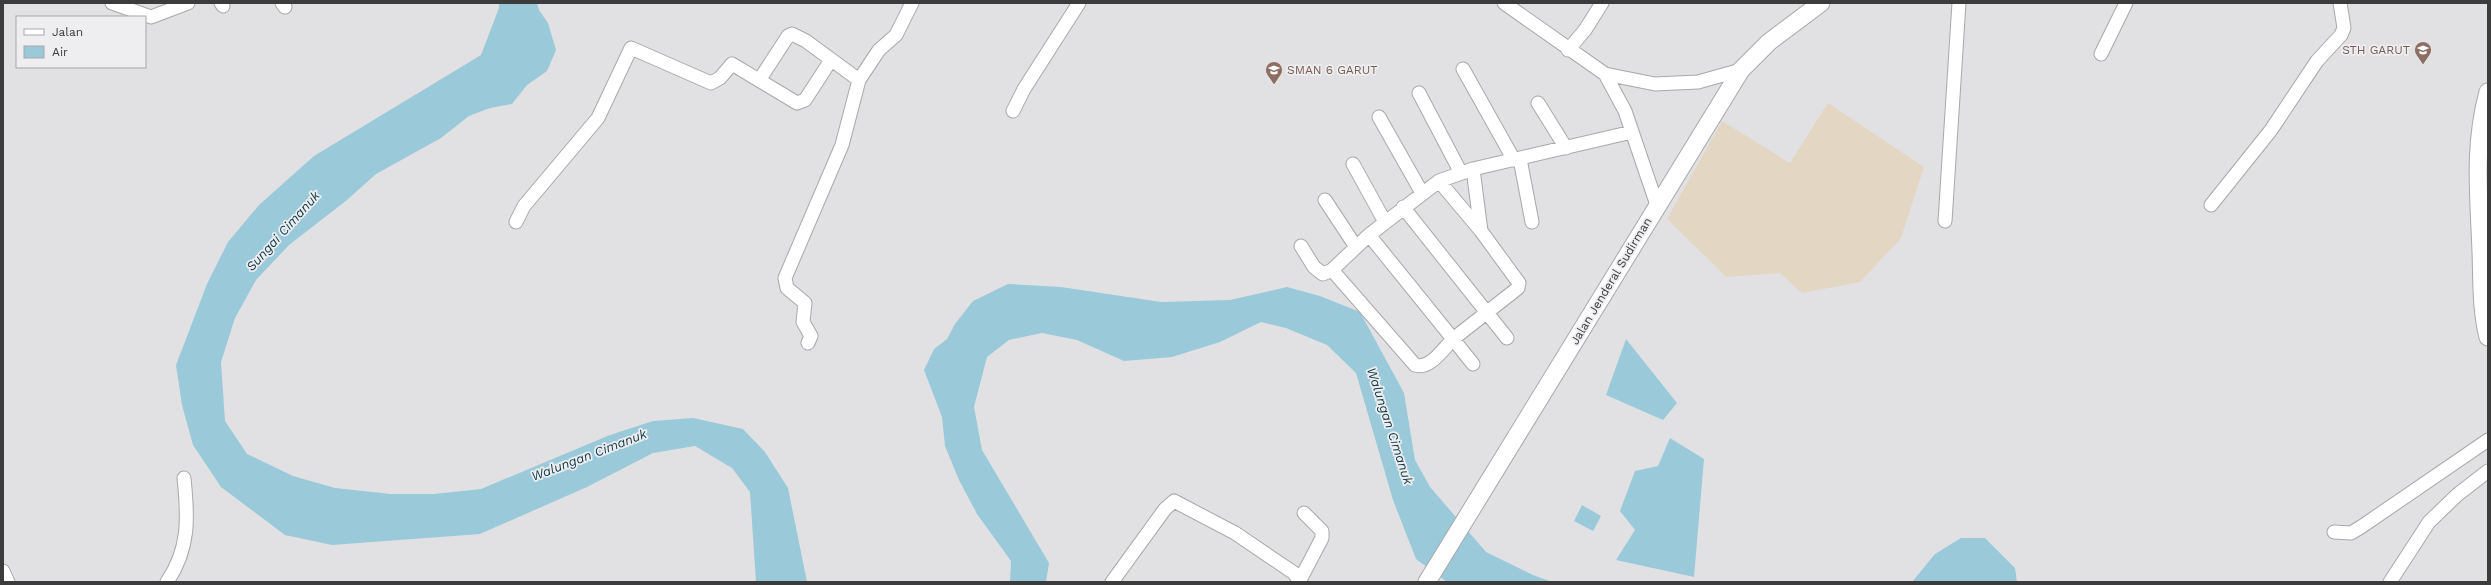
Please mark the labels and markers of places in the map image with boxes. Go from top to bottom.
school or university icon: STH GARUT [2413,40,2433,65]
place label: STH GARUT [2342,43,2410,57]
school or university icon: SMAN 6 GARUT [1264,60,1284,85]
place label: SMAN 6 GARUT [1287,63,1377,77]

